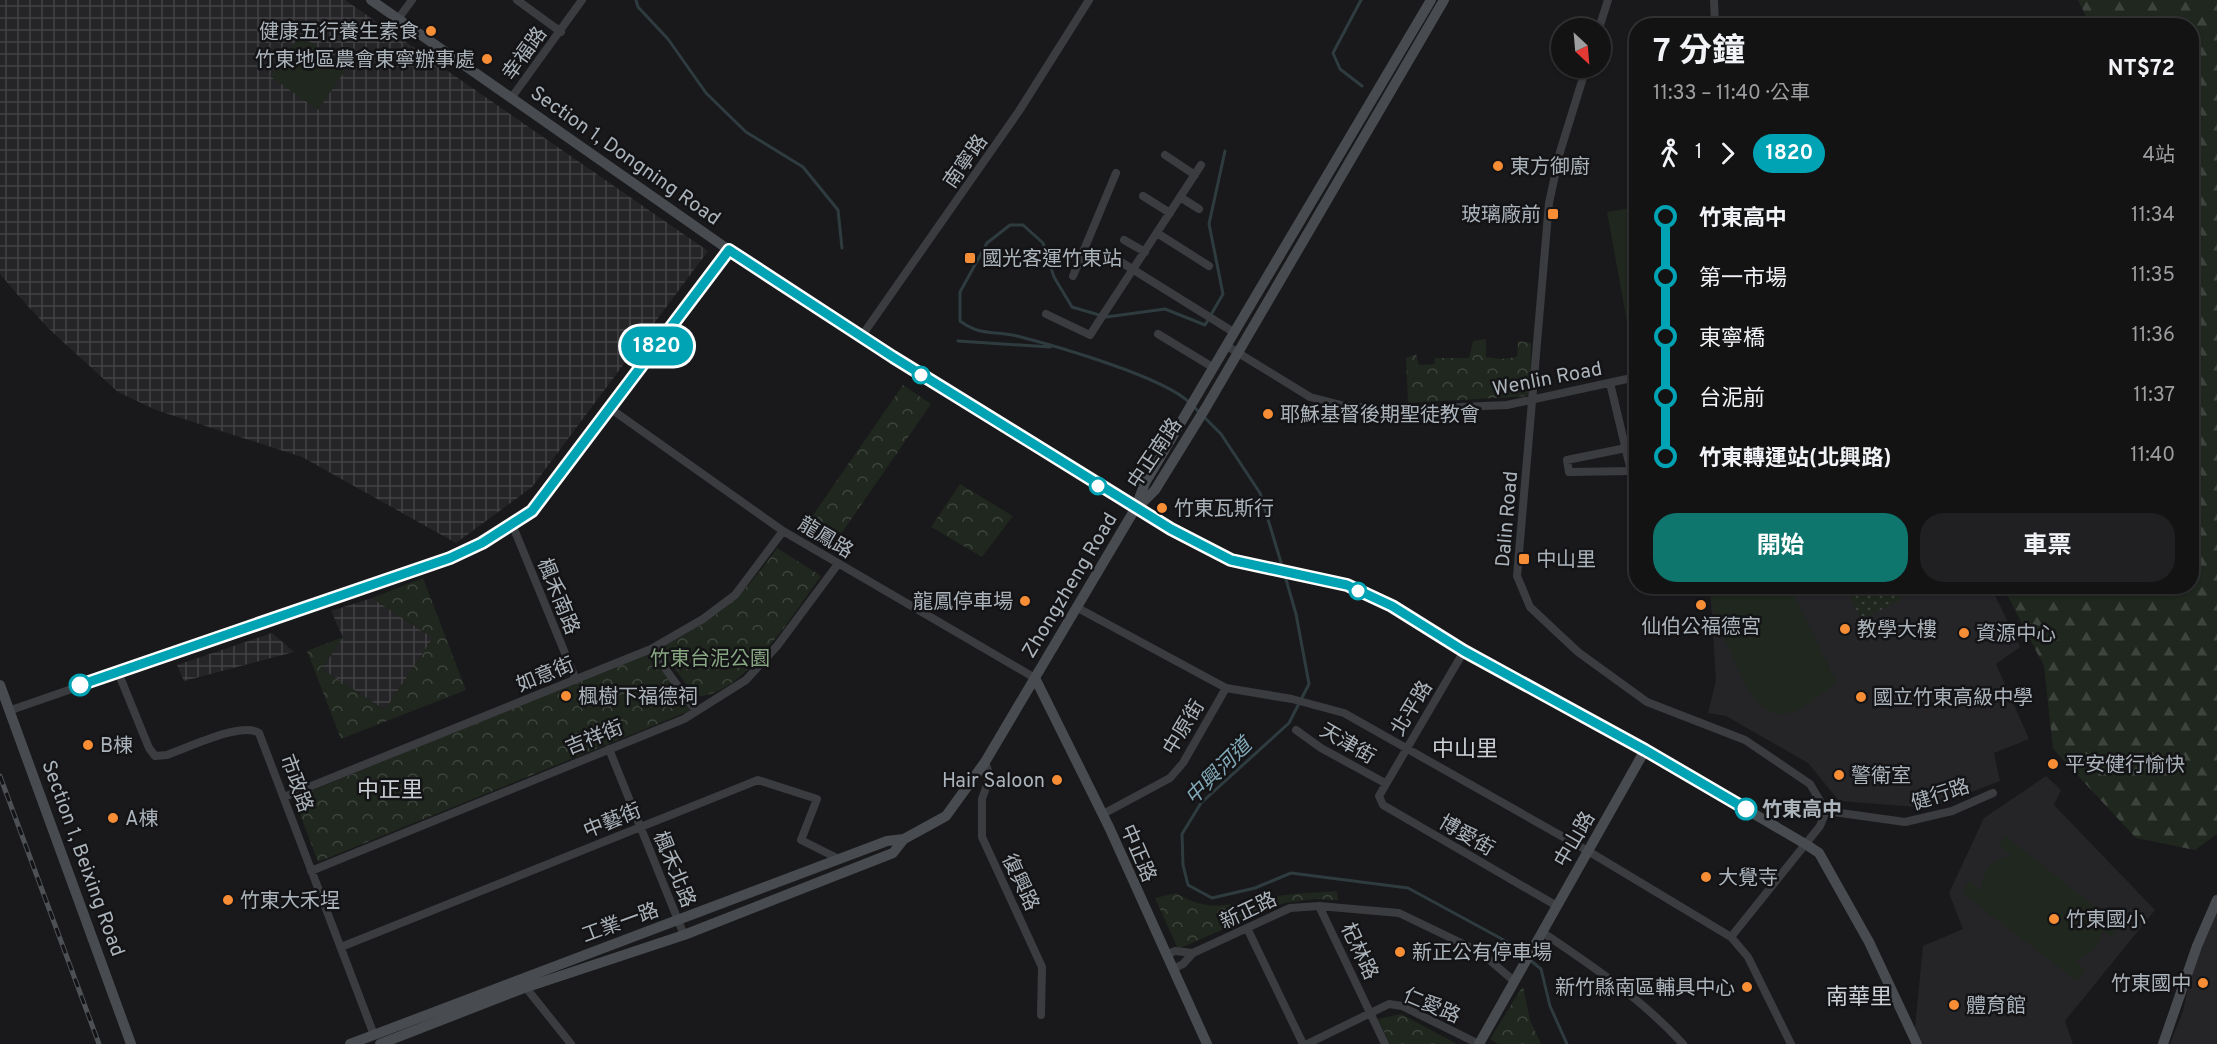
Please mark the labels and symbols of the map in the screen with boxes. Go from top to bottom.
north arrow [1551,18,1611,78]
place label: 健康五行養生素食 [259,20,419,46]
street label: 幸福路 [497,22,554,86]
marker: 健康五行養生素食 [424,24,438,38]
place label: 竹東地區農會東寧辦事處 [255,48,475,74]
marker: 竹東地區農會東寧辦事處 [480,52,494,66]
street label: Section 1, Dongning Road [525,81,725,232]
street label: 南寧路 [939,130,994,194]
place label: 東方御廚 [1510,155,1590,181]
marker: 東方御廚 [1491,159,1505,173]
place label: 玻璃廠前 [1461,203,1541,229]
marker: 玻璃廠前 [1546,207,1560,221]
place label: 國光客運竹東站 [982,247,1122,273]
marker: 國光客運竹東站 [963,251,977,265]
line badge: 1820 [615,326,699,366]
street label: Wenlin Road [1490,357,1604,403]
unlabelled marker [912,366,930,384]
place label: 耶穌基督後期聖徒教會 [1280,403,1480,429]
marker: 耶穌基督後期聖徒教會 [1261,407,1275,421]
street label: 中正南路 [1123,414,1189,495]
street label: Dalin Road [1491,470,1525,568]
unlabelled marker [1089,477,1107,495]
place label: 竹東瓦斯行 [1174,497,1274,523]
marker: 竹東瓦斯行 [1155,501,1169,515]
street label: Zhongzheng Road [1017,509,1124,663]
street label: 龍鳳路 [793,512,857,565]
place label: 中山里 [1536,548,1596,574]
marker: 中山里 [1517,552,1531,566]
street label: 楓禾南路 [530,555,584,639]
unlabelled marker [1349,582,1367,600]
place label: 龍鳳停車場 [913,590,1013,616]
marker: 龍鳳停車場 [1018,594,1032,608]
marker: 仙伯公福德宮 [1694,598,1708,612]
place label: 仙伯公福德宮 [1641,615,1761,641]
place label: 教學大樓 [1857,618,1937,644]
marker: 教學大樓 [1838,622,1852,636]
place label: 資源中心 [1976,622,2056,648]
marker: 資源中心 [1957,626,1971,640]
park label: 竹東台泥公園 [650,647,770,673]
street label: 如意街 [513,653,578,699]
unlabelled marker [69,674,91,696]
street label: 北平路 [1386,677,1439,741]
place label: 楓樹下福德祠 [578,685,698,711]
place label: 國立竹東高級中學 [1873,686,2033,712]
marker: 楓樹下福德祠 [559,689,573,703]
marker: 國立竹東高級中學 [1854,690,1868,704]
street label: 中原街 [1158,696,1211,760]
street label: 吉祥街 [562,716,627,762]
street label: 天津街 [1315,718,1379,771]
water label: 中興河道 [1180,731,1260,811]
place label: B棟 [100,734,133,760]
district label: 中山里 [1432,737,1498,764]
marker: B棟 [81,738,95,752]
street label: 市政路 [273,751,318,816]
place label: 平安健行愉快 [2065,753,2185,779]
street label: Section 1, Beixing Road [35,757,130,960]
marker: 平安健行愉快 [2046,757,2060,771]
place label: 警衛室 [1851,764,1911,790]
marker: 警衛室 [1832,768,1846,782]
place label: Hair Saloon [942,769,1045,795]
marker: Hair Saloon [1050,773,1064,787]
street label: 健行路 [1908,774,1973,818]
district label: 中正里 [357,778,423,805]
marker: 竹東高中 [1735,798,1757,820]
place label: 竹東高中 [1762,798,1842,824]
street label: 中藝街 [580,799,645,845]
place label: A棟 [125,807,159,833]
street label: 中山路 [1549,808,1602,872]
street label: 博愛街 [1434,810,1498,863]
marker: A棟 [106,811,120,825]
street label: 中正路 [1113,821,1161,886]
street label: 楓禾北路 [646,828,700,912]
street label: 復興路 [995,850,1044,916]
place label: 大覺寺 [1718,866,1778,892]
marker: 大覺寺 [1699,870,1713,884]
street label: 新正路 [1216,887,1282,936]
place label: 竹東大禾埕 [240,889,340,915]
marker: 竹東大禾埕 [221,893,235,907]
street label: 工業一路 [579,898,663,950]
place label: 竹東國小 [2066,908,2146,934]
marker: 竹東國小 [2047,912,2061,926]
street label: 杞林路 [1334,919,1383,985]
place label: 新正公有停車場 [1412,941,1552,967]
marker: 新正公有停車場 [1393,945,1407,959]
place label: 竹東國中 [2111,972,2191,998]
place label: 新竹縣南區輔具中心 [1555,976,1735,1002]
marker: 竹東國中 [2196,976,2210,990]
marker: 新竹縣南區輔具中心 [1740,980,1754,994]
street label: 仁愛路 [1399,983,1464,1031]
district label: 南華里 [1826,985,1892,1012]
place label: 體育館 [1966,994,2026,1020]
marker: 體育館 [1947,998,1961,1012]

